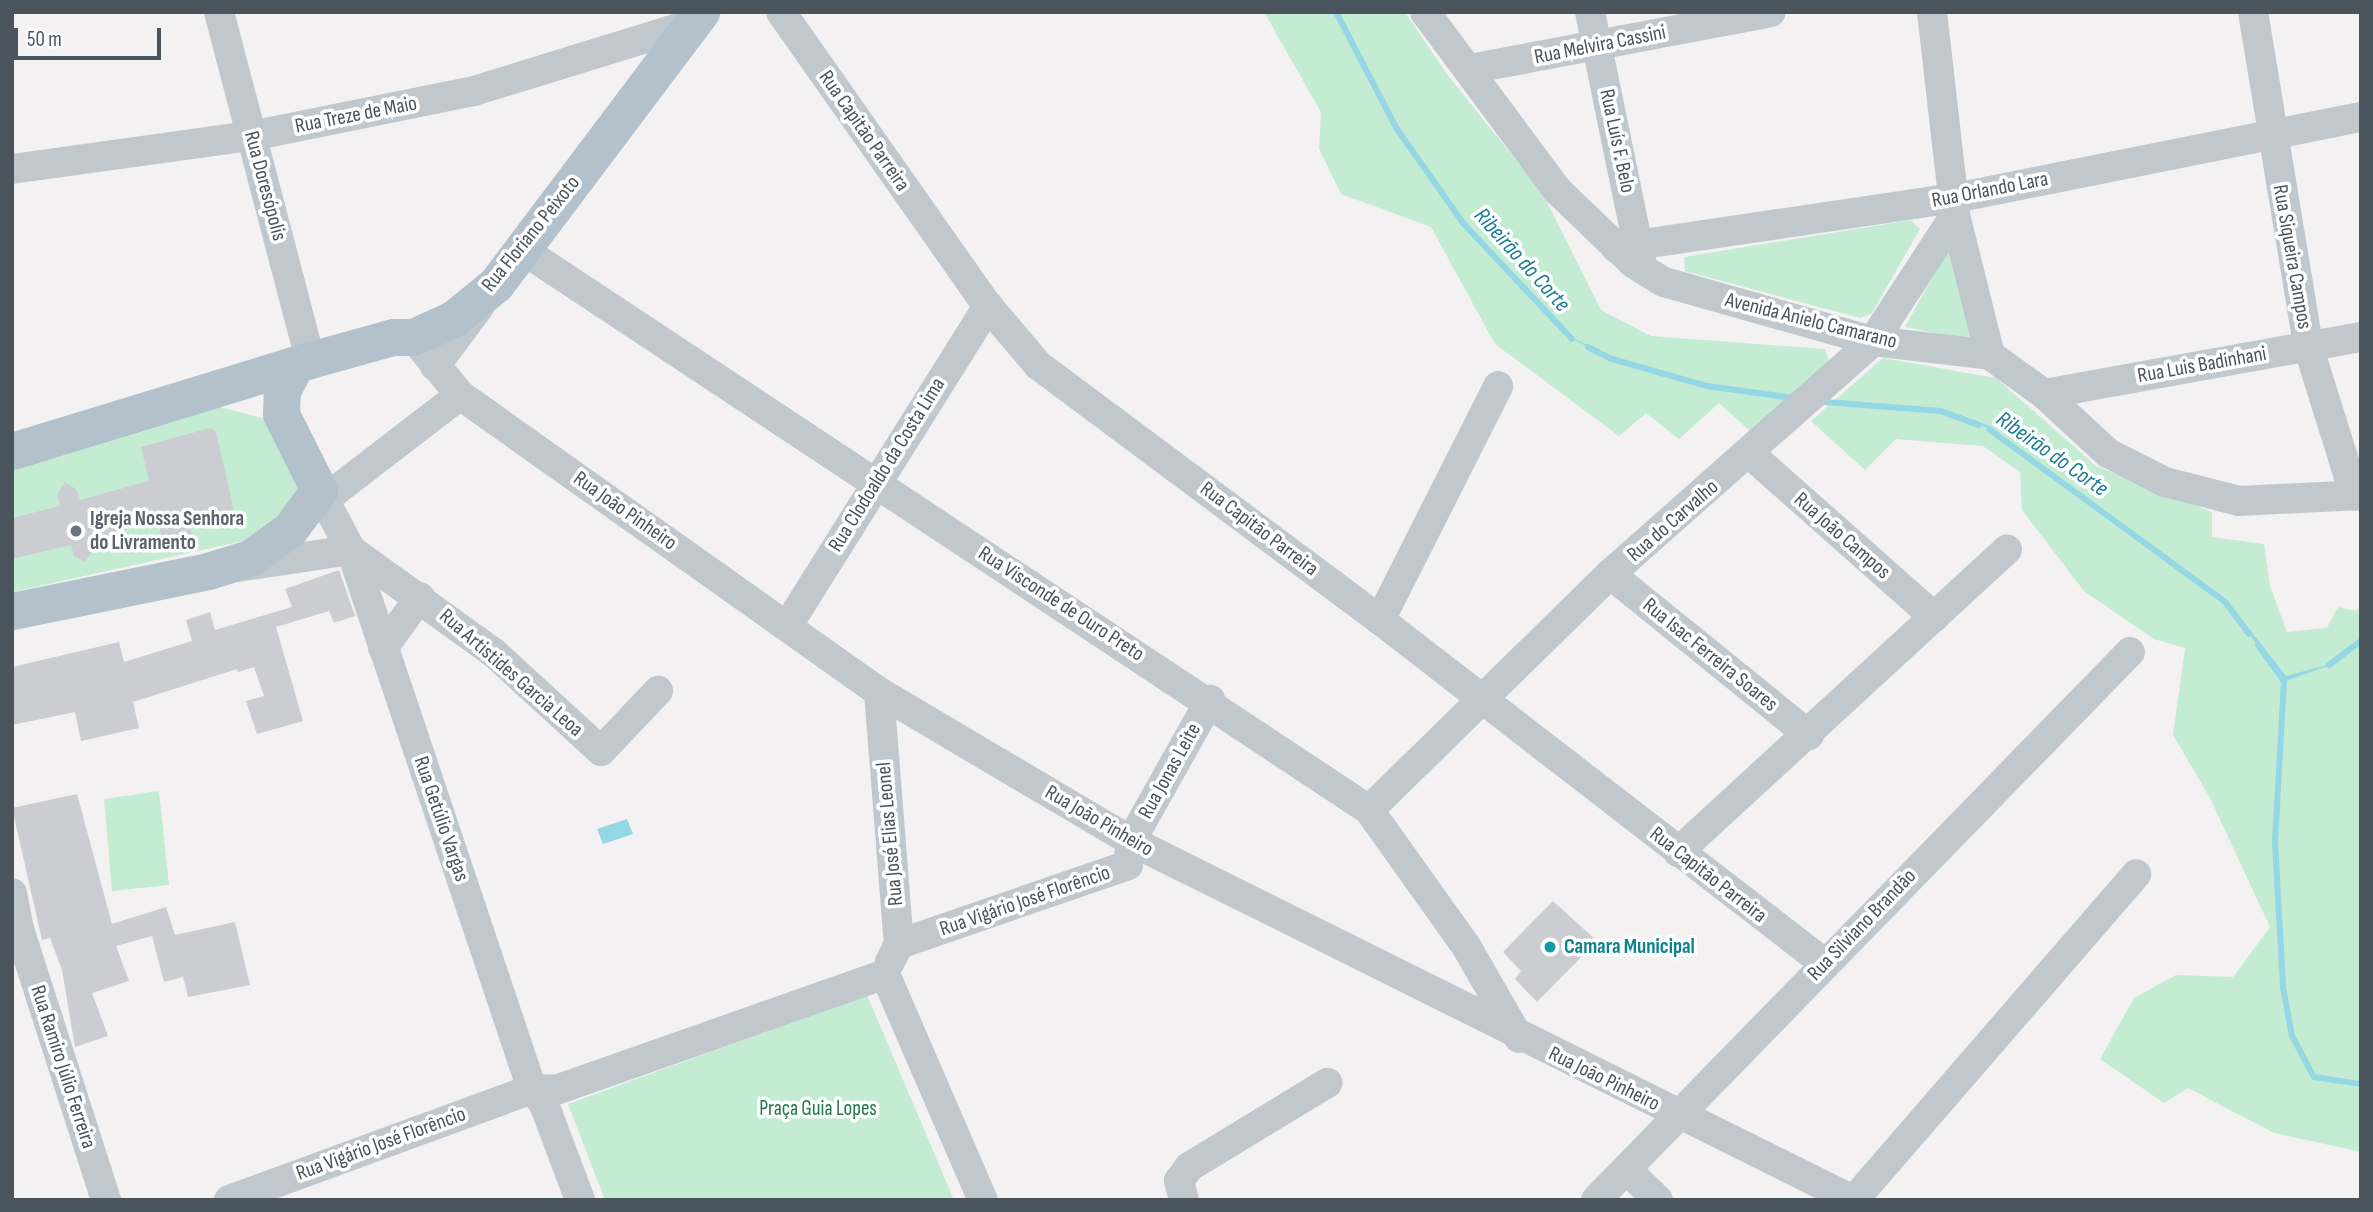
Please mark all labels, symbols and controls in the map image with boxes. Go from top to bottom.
scale bar [18,14,164,58]
street label: Rua Melvira Cassini [1532,20,1668,70]
text: 50 m [27,27,62,52]
street label: Rua Capitão Parreira [813,66,915,196]
street label: Rua Luís F. Belo [1594,87,1640,195]
street label: Rua Treze de Maio [293,91,419,139]
street label: Rua Doresópolis [238,128,292,244]
street label: Rua Orlando Lara [1930,166,2050,214]
street label: Rua Floriano Peixoto [477,171,585,297]
street label: Rua Siqueira Campos [2267,183,2317,331]
water label: Ribeirão do Corte [1468,202,1576,318]
street label: Avenida Anielo Camarano [1723,288,1899,354]
street label: Rua Luis Badinhani [2136,341,2268,389]
street label: Rua Clodoaldo da Costa Lima [823,373,951,557]
water label: Ribeirão do Corte [1991,405,2113,503]
street label: Rua João Pinheiro [568,466,682,556]
street label: Rua do Carvalho [1622,475,1724,567]
street label: Rua Capitão Parreira [1195,476,1323,582]
street label: Rua João Campos [1789,487,1895,585]
place label: Igreja Nossa Senhora do Livramento [90,506,244,556]
marker: Igreja Nossa Senhora do Livramento [68,523,84,539]
street label: Rua Visconde de Ouro Preto [973,541,1149,667]
street label: Rua Isac Ferreira Soares [1638,593,1782,717]
street label: Rua Artistides Garcia Leoa [434,604,588,742]
street label: Rua Jonas Leite [1133,719,1207,823]
street label: Rua Getúlio Vargas [408,753,474,885]
street label: Rua José Elias Leonel [871,761,909,907]
street label: Rua João Pinheiro [1041,780,1157,862]
street label: Rua Capitão Parreira [1645,822,1771,928]
street label: Rua Vigário José Florêncio [937,860,1113,942]
street label: Rua Silviano Brandão [1802,864,1922,986]
place label: Camara Municipal [1564,934,1695,960]
marker: Camara Municipal [1542,939,1558,955]
street label: Rua Ramiro Júlio Ferreira [25,982,101,1152]
street label: Rua João Pinheiro [1544,1041,1664,1117]
park label: Praça Guia Lopes [759,1096,877,1122]
street label: Rua Vigário José Florêncio [293,1102,469,1186]

